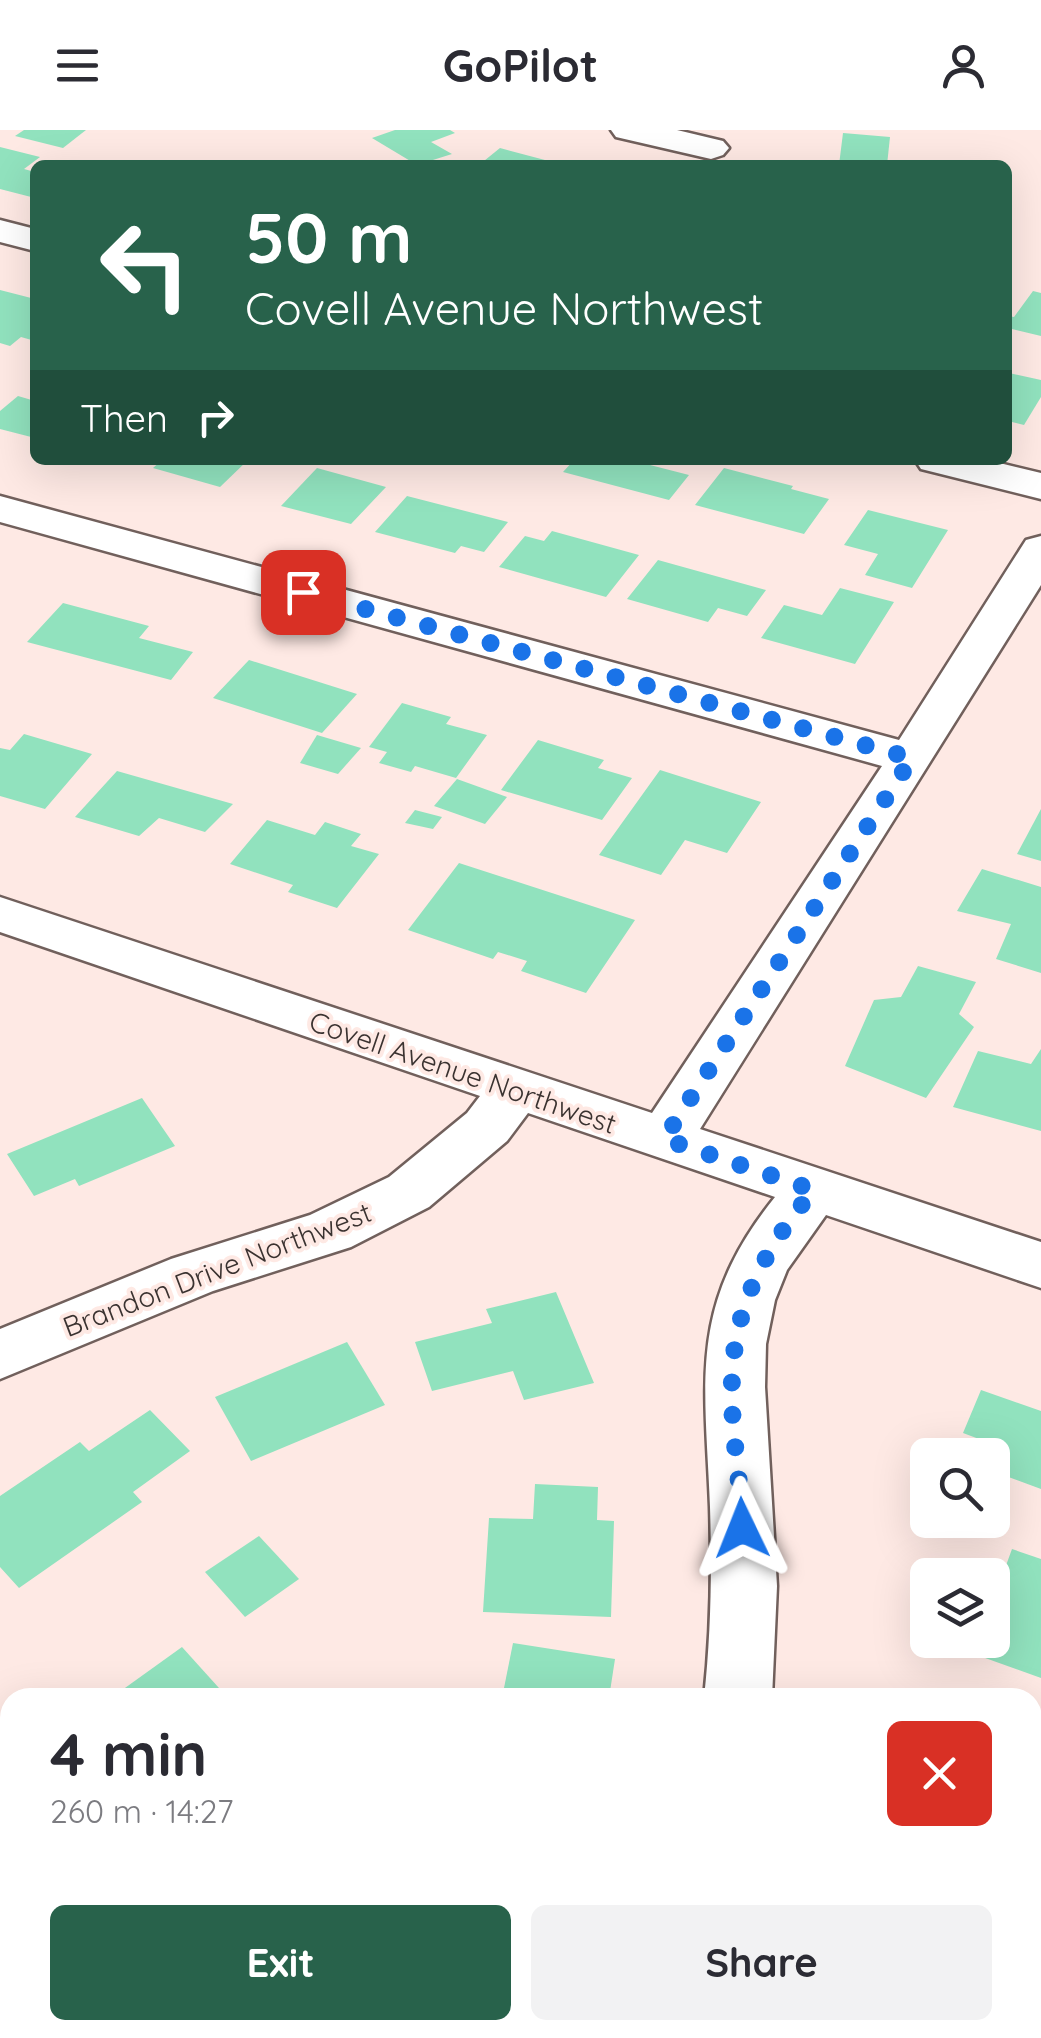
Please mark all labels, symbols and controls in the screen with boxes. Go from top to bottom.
text: GoPilot [443,37,598,93]
icon: menu [50,38,105,93]
icon: person [936,38,991,93]
text: 50 m [245,193,412,281]
icon: left [80,200,210,330]
text: Covell Avenue Northwest [245,280,763,336]
icon: right [188,390,243,445]
text: Then [80,394,168,442]
pin [261,550,346,635]
icon: arrive [276,565,331,620]
street label: Covell Avenue Northwest [305,1003,621,1141]
street label: Brandon Drive Northwest [58,1194,376,1344]
map controls [910,1438,1010,1658]
button: search [910,1438,1010,1538]
position arrow [690,1476,794,1580]
button: layers [910,1558,1010,1658]
text: 4 min [50,1716,207,1791]
button: close [887,1721,992,1826]
text: 260 m · 14:27 [50,1791,233,1831]
button: Exit [50,1905,511,2020]
button: Share [531,1905,992,2020]

